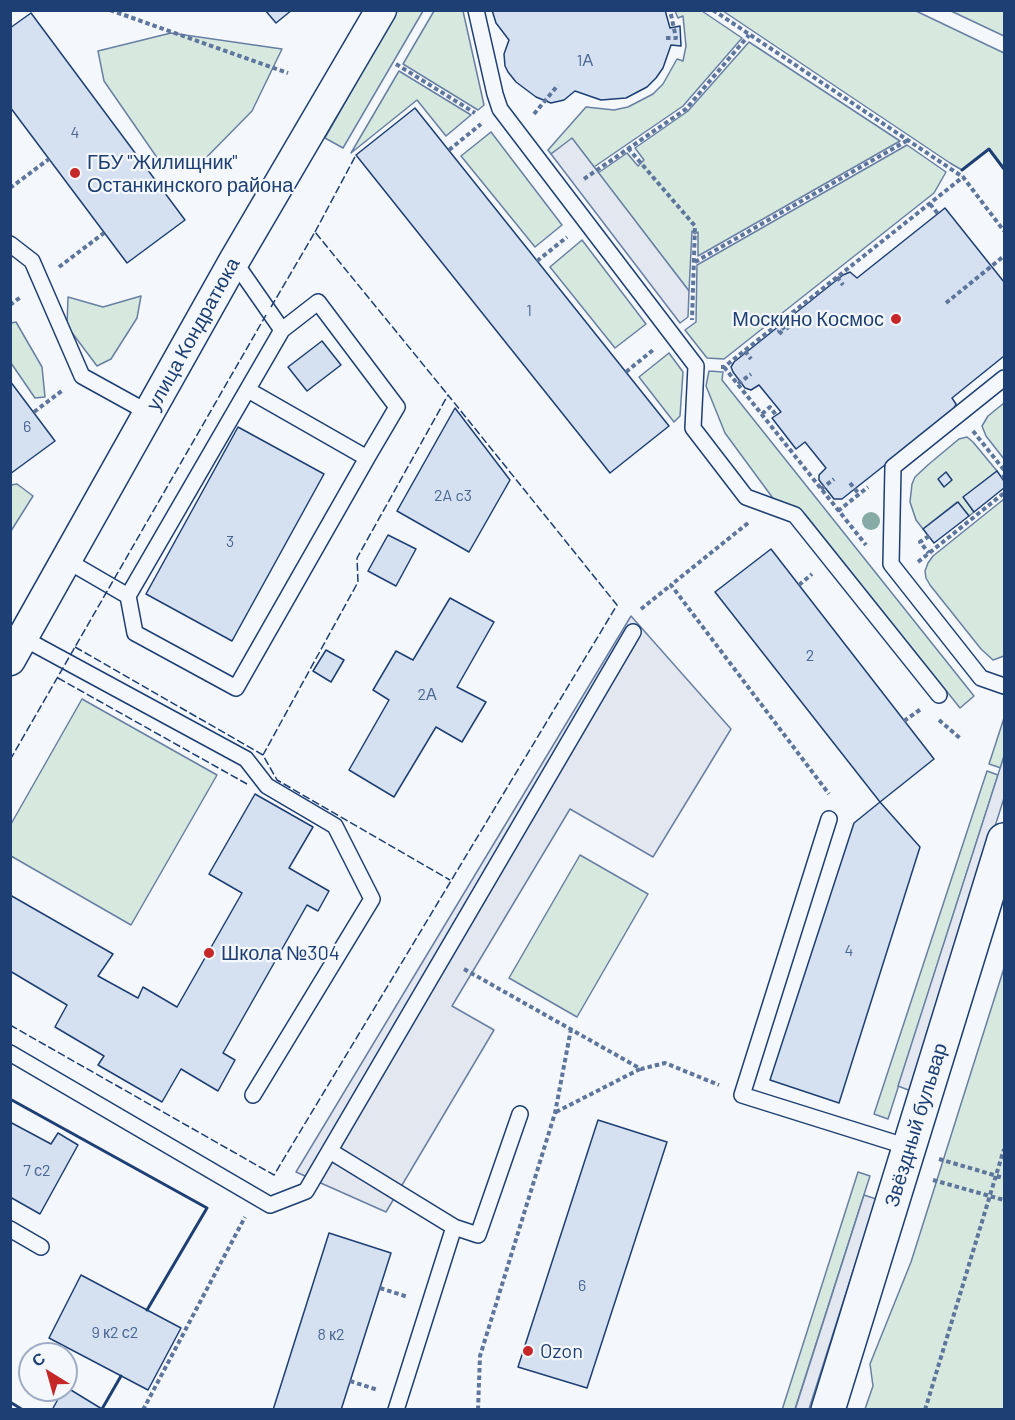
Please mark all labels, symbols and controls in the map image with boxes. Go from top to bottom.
house number: 1А [577,51,593,71]
house number: 4 [71,123,79,143]
place label: ГБУ "Жилищник" Останкинского района [87,150,293,197]
marker: ГБУ "Жилищник" Останкинского района [68,166,82,180]
street label: улица Кондратюка [141,254,245,414]
house number: 1 [526,301,532,321]
place label: Москино Космос [732,307,884,331]
marker: Москино Космос [889,312,903,326]
house number: 6 [23,417,31,437]
house number: 2A c3 [434,486,472,506]
house number: 3 [226,532,234,552]
house number: 2 [806,646,814,666]
house number: 2А [417,685,437,705]
place label: Школа №304 [221,941,340,965]
house number: 4 [845,941,853,961]
marker: Школа №304 [202,946,216,960]
street label: Звёздный бульвар [880,1040,952,1210]
house number: 7 с2 [23,1161,51,1181]
house number: 6 [578,1276,586,1296]
house number: 9 к2 с2 [92,1323,138,1343]
house number: 8 к2 [317,1325,345,1345]
place label: Ozon [540,1339,583,1363]
north arrow [18,1342,78,1402]
marker: Ozon [521,1344,535,1358]
text: С [28,1348,48,1370]

